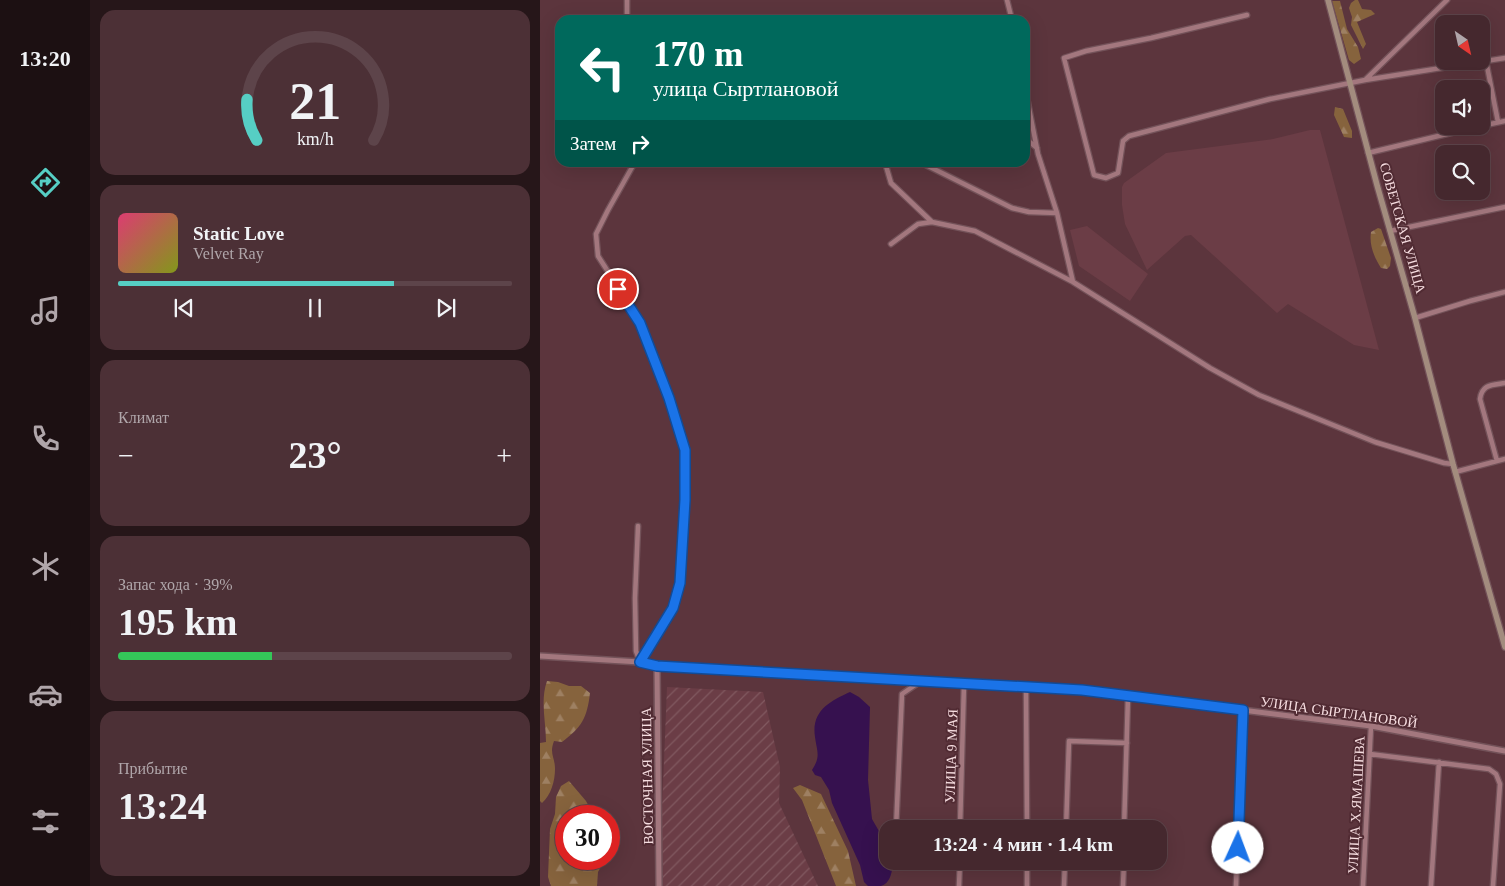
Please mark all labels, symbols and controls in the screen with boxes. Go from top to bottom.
north arrow [1435,15,1490,70]
map controls [1435,15,1490,200]
icon: left [570,35,635,100]
text: 170 m [653,35,743,74]
text: 13:20 [19,46,71,71]
text: 21 [289,73,341,130]
text: улица Сыртлановой [653,76,839,101]
button: sound [1435,80,1490,135]
text: km/h [297,129,333,149]
icon: right [626,130,654,158]
text: Затем [570,133,616,154]
button: search [1435,145,1490,200]
street label: СОВЕТСКАЯ УЛИЦА [1377,161,1429,296]
icon: directions [28,165,63,200]
text: Static Love [193,223,284,244]
text: Velvet Ray [193,245,264,262]
pin [597,268,639,310]
icon: arrive [604,275,632,303]
icon: music [28,293,63,328]
icon: previous [170,294,198,322]
icon: pause [301,294,329,322]
icon: next [432,294,460,322]
text: Климат [118,409,169,426]
icon: phone [28,421,63,456]
text: 23° [288,434,342,476]
text: − [118,440,134,471]
text: + [496,440,512,471]
icon: climate [28,549,63,584]
text: Запас хода · 39% [118,576,233,593]
text: 195 km [118,601,237,643]
icon: car [28,677,63,712]
street label: УЛИЦА СЫРТЛАНОВОЙ [1259,693,1419,731]
street label: ВОСТОЧНАЯ УЛИЦА [639,706,656,845]
street label: УЛИЦА 9 МАЯ [942,709,961,803]
street label: УЛИЦА Х.ЯМАШЕВА [1345,735,1368,875]
text: Прибытие [118,760,188,777]
text: 13:24 [118,785,207,827]
icon: filters [28,804,63,839]
speed limit sign: 30 [555,805,620,870]
position arrow [1211,821,1263,873]
text: 13:24 · 4 мин · 1.4 km [933,834,1113,855]

